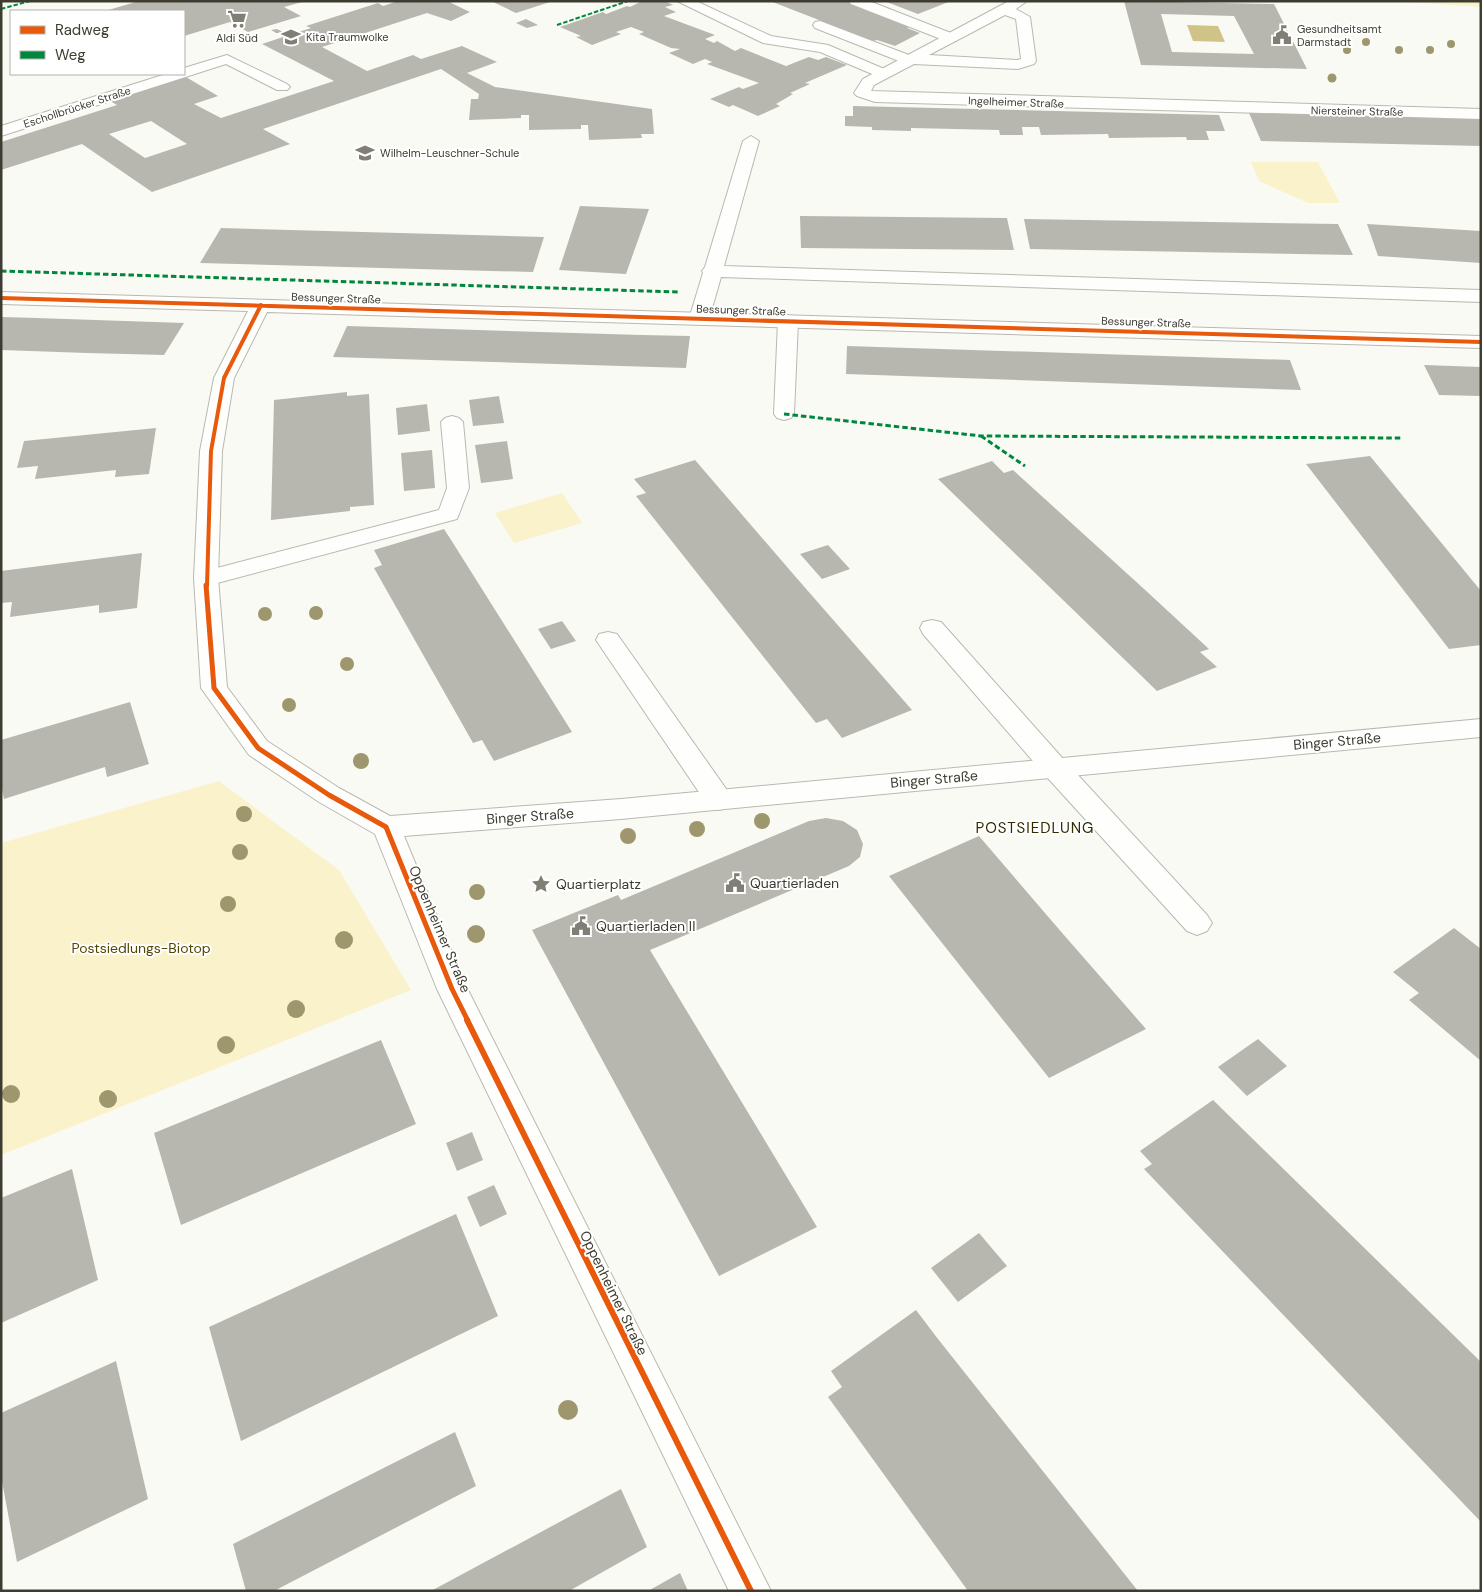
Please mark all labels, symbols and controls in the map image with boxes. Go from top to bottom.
supermarket icon: Aldi Süd [226,8,248,30]
legend [10,10,185,75]
text: Radweg [55,20,109,40]
place label: Gesundheitsamt Darmstadt [1297,22,1382,49]
public building icon: Gesundheitsamt Darmstadt [1271,24,1293,46]
school or university icon: Kita Traumwolke [280,26,302,48]
place label: Kita Traumwolke [306,30,389,44]
place label: Aldi Süd [216,31,258,45]
text: Weg [55,45,86,65]
street label: Eschollbrücker Straße [22,83,132,131]
street label: Ingelheimer Straße [968,93,1064,111]
street label: Niersteiner Straße [1311,103,1403,119]
school or university icon: Wilhelm-Leuschner-Schule [354,142,376,164]
place label: Wilhelm-Leuschner-Schule [380,146,519,160]
street label: Bessunger Straße [291,289,381,307]
street label: Bessunger Straße [696,301,786,319]
street label: Bessunger Straße [1101,313,1191,331]
street label: Binger Straße [1293,728,1381,754]
street label: Binger Straße [890,766,978,792]
street label: Binger Straße [486,804,574,828]
district label: POSTSIEDLUNG [976,818,1094,838]
street label: Oppenheimer Straße [405,863,475,995]
public building icon: Quartierladen [724,872,746,894]
place icon: Quartierplatz [530,873,552,895]
place label: Quartierladen [750,874,839,892]
place label: Quartierplatz [556,875,641,893]
public building icon: Quartierladen II [570,915,592,937]
place label: Quartierladen II [596,917,695,935]
park label: Postsiedlungs-Biotop [71,939,211,957]
street label: Oppenheimer Straße [576,1228,652,1358]

